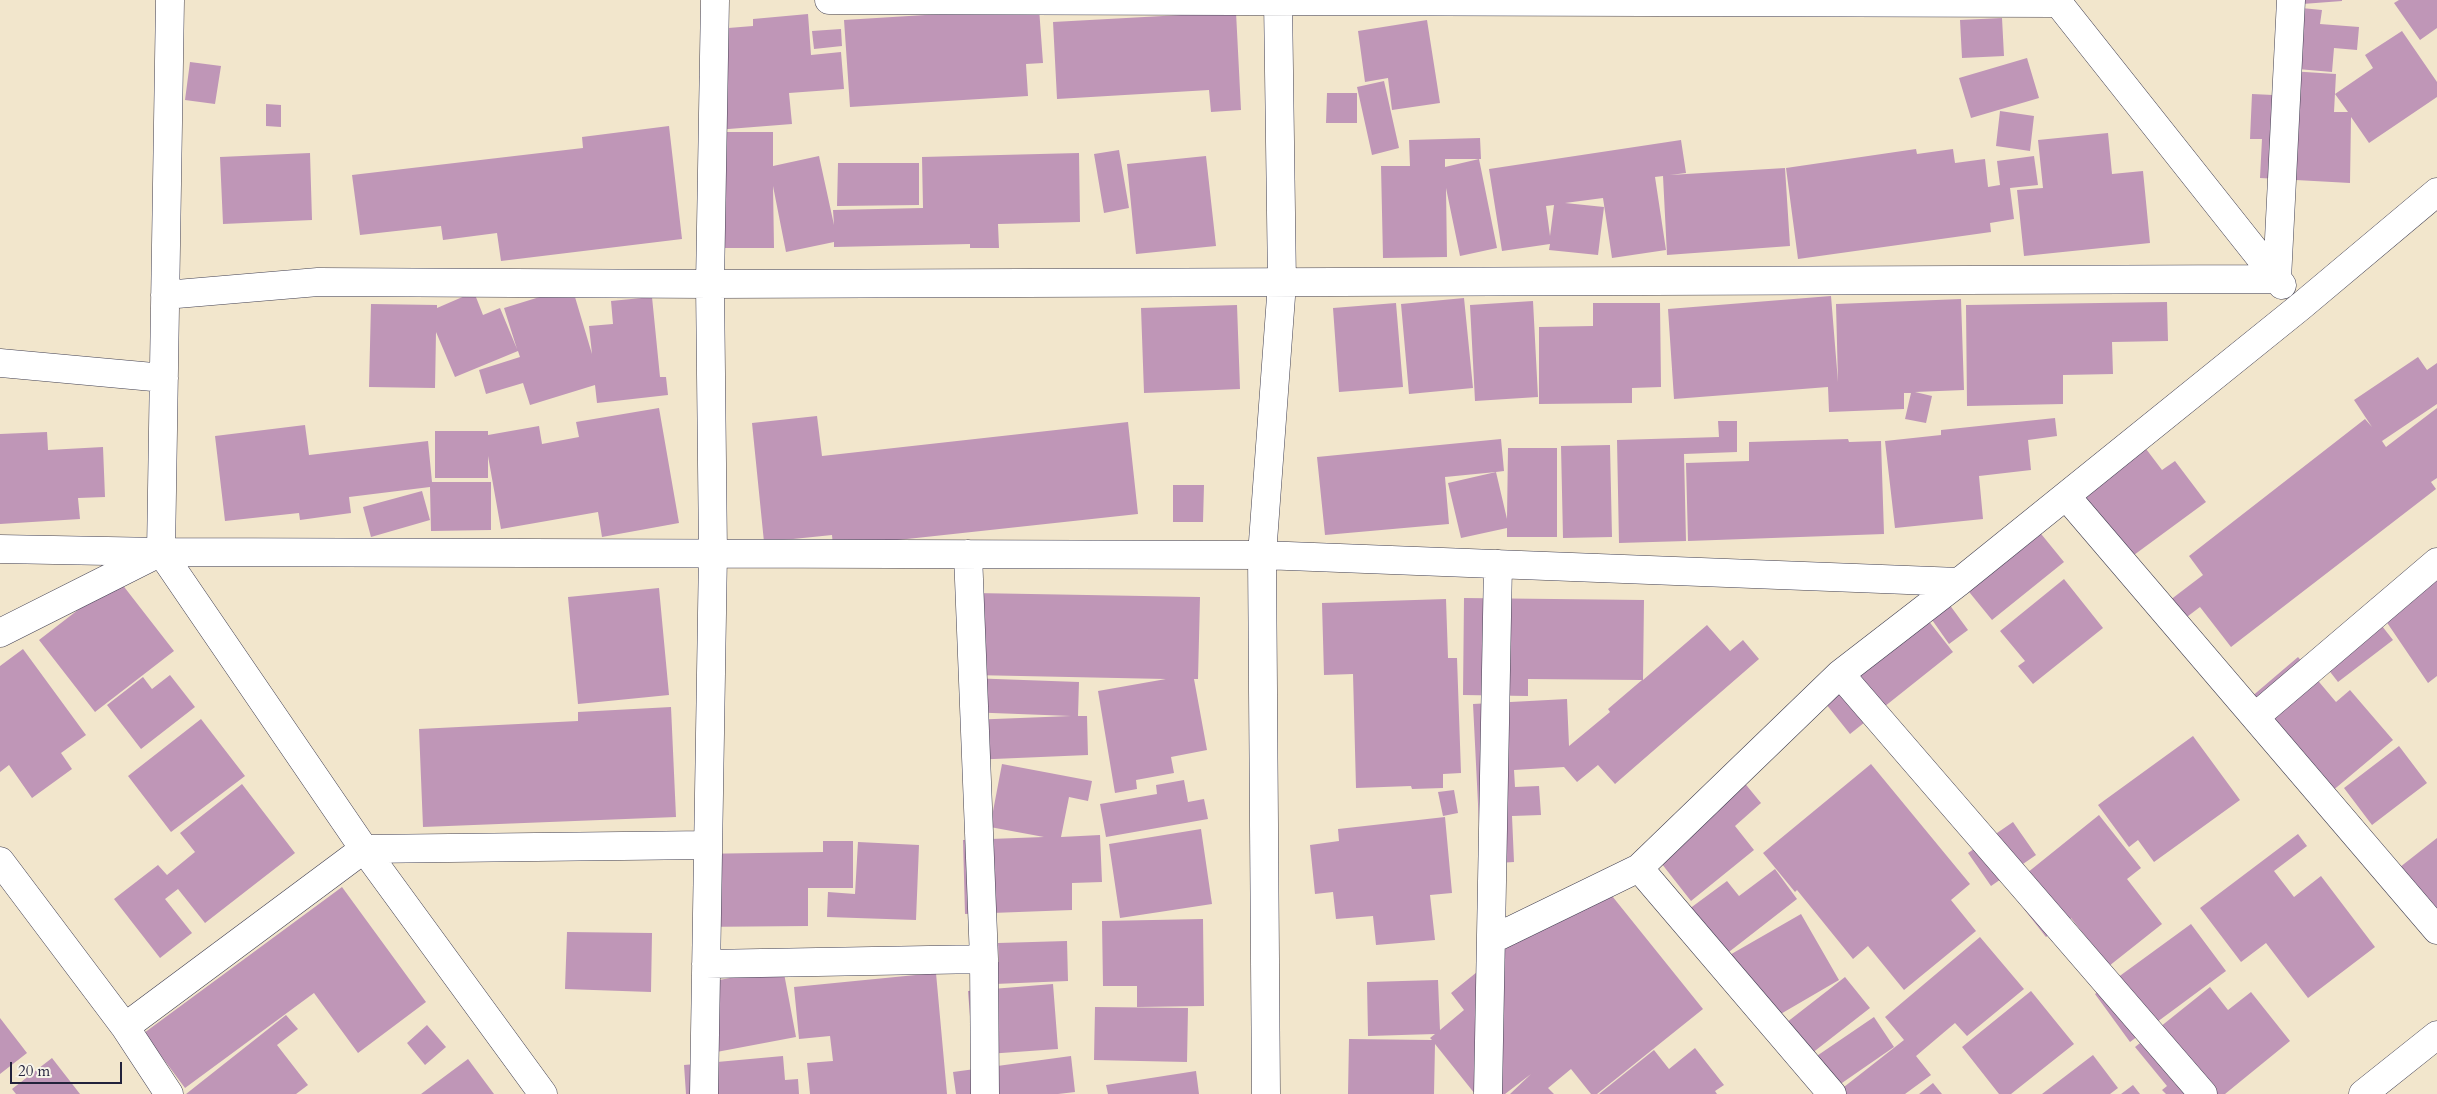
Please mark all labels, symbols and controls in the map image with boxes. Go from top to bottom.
scale bar [12,1052,125,1084]
text: 20 m [18,1061,50,1081]

